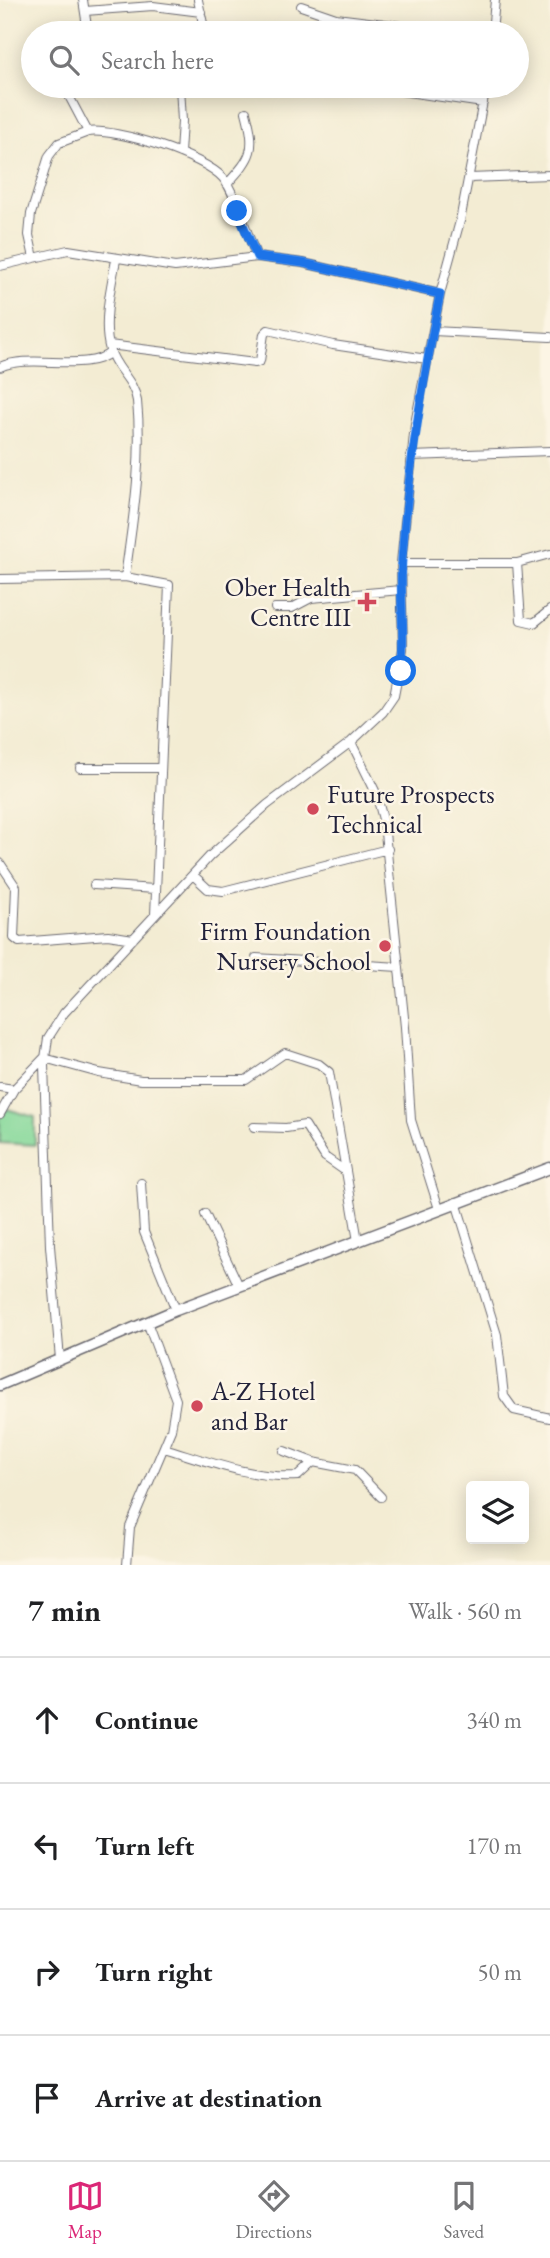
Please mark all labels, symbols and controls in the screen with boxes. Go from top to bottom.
search box [21,21,529,98]
icon: search [45,41,83,79]
text: Search here [101,43,214,77]
route end [221,195,252,226]
place label: Ober Health Centre III [224,570,351,634]
marker: Ober Health Centre III [357,592,377,612]
route start [385,655,416,686]
place label: Future Prospects Technical [327,777,495,841]
marker: Future Prospects Technical [305,801,321,817]
place label: Firm Foundation Nursery School [200,914,371,978]
marker: Firm Foundation Nursery School [377,938,393,954]
place label: A-Z Hotel and Bar [210,1374,315,1438]
marker: A-Z Hotel and Bar [189,1398,205,1414]
map controls [466,1481,529,1544]
button: layers [466,1481,529,1544]
text: 7 min [28,1591,101,1630]
text: Walk · 560 m [408,1596,522,1626]
icon: ahead [28,1701,66,1739]
text: Continue [95,1703,198,1737]
text: 340 m [466,1705,522,1735]
icon: left [28,1827,66,1865]
text: Turn left [95,1829,194,1863]
text: 170 m [466,1831,522,1861]
icon: right [28,1953,66,1991]
text: Turn right [95,1955,213,1989]
text: 50 m [477,1957,522,1987]
icon: arrive [28,2079,66,2117]
text: Arrive at destination [95,2081,322,2115]
tab: Map [66,2177,104,2244]
tab: Directions [235,2177,312,2244]
tab: Saved [443,2177,484,2244]

